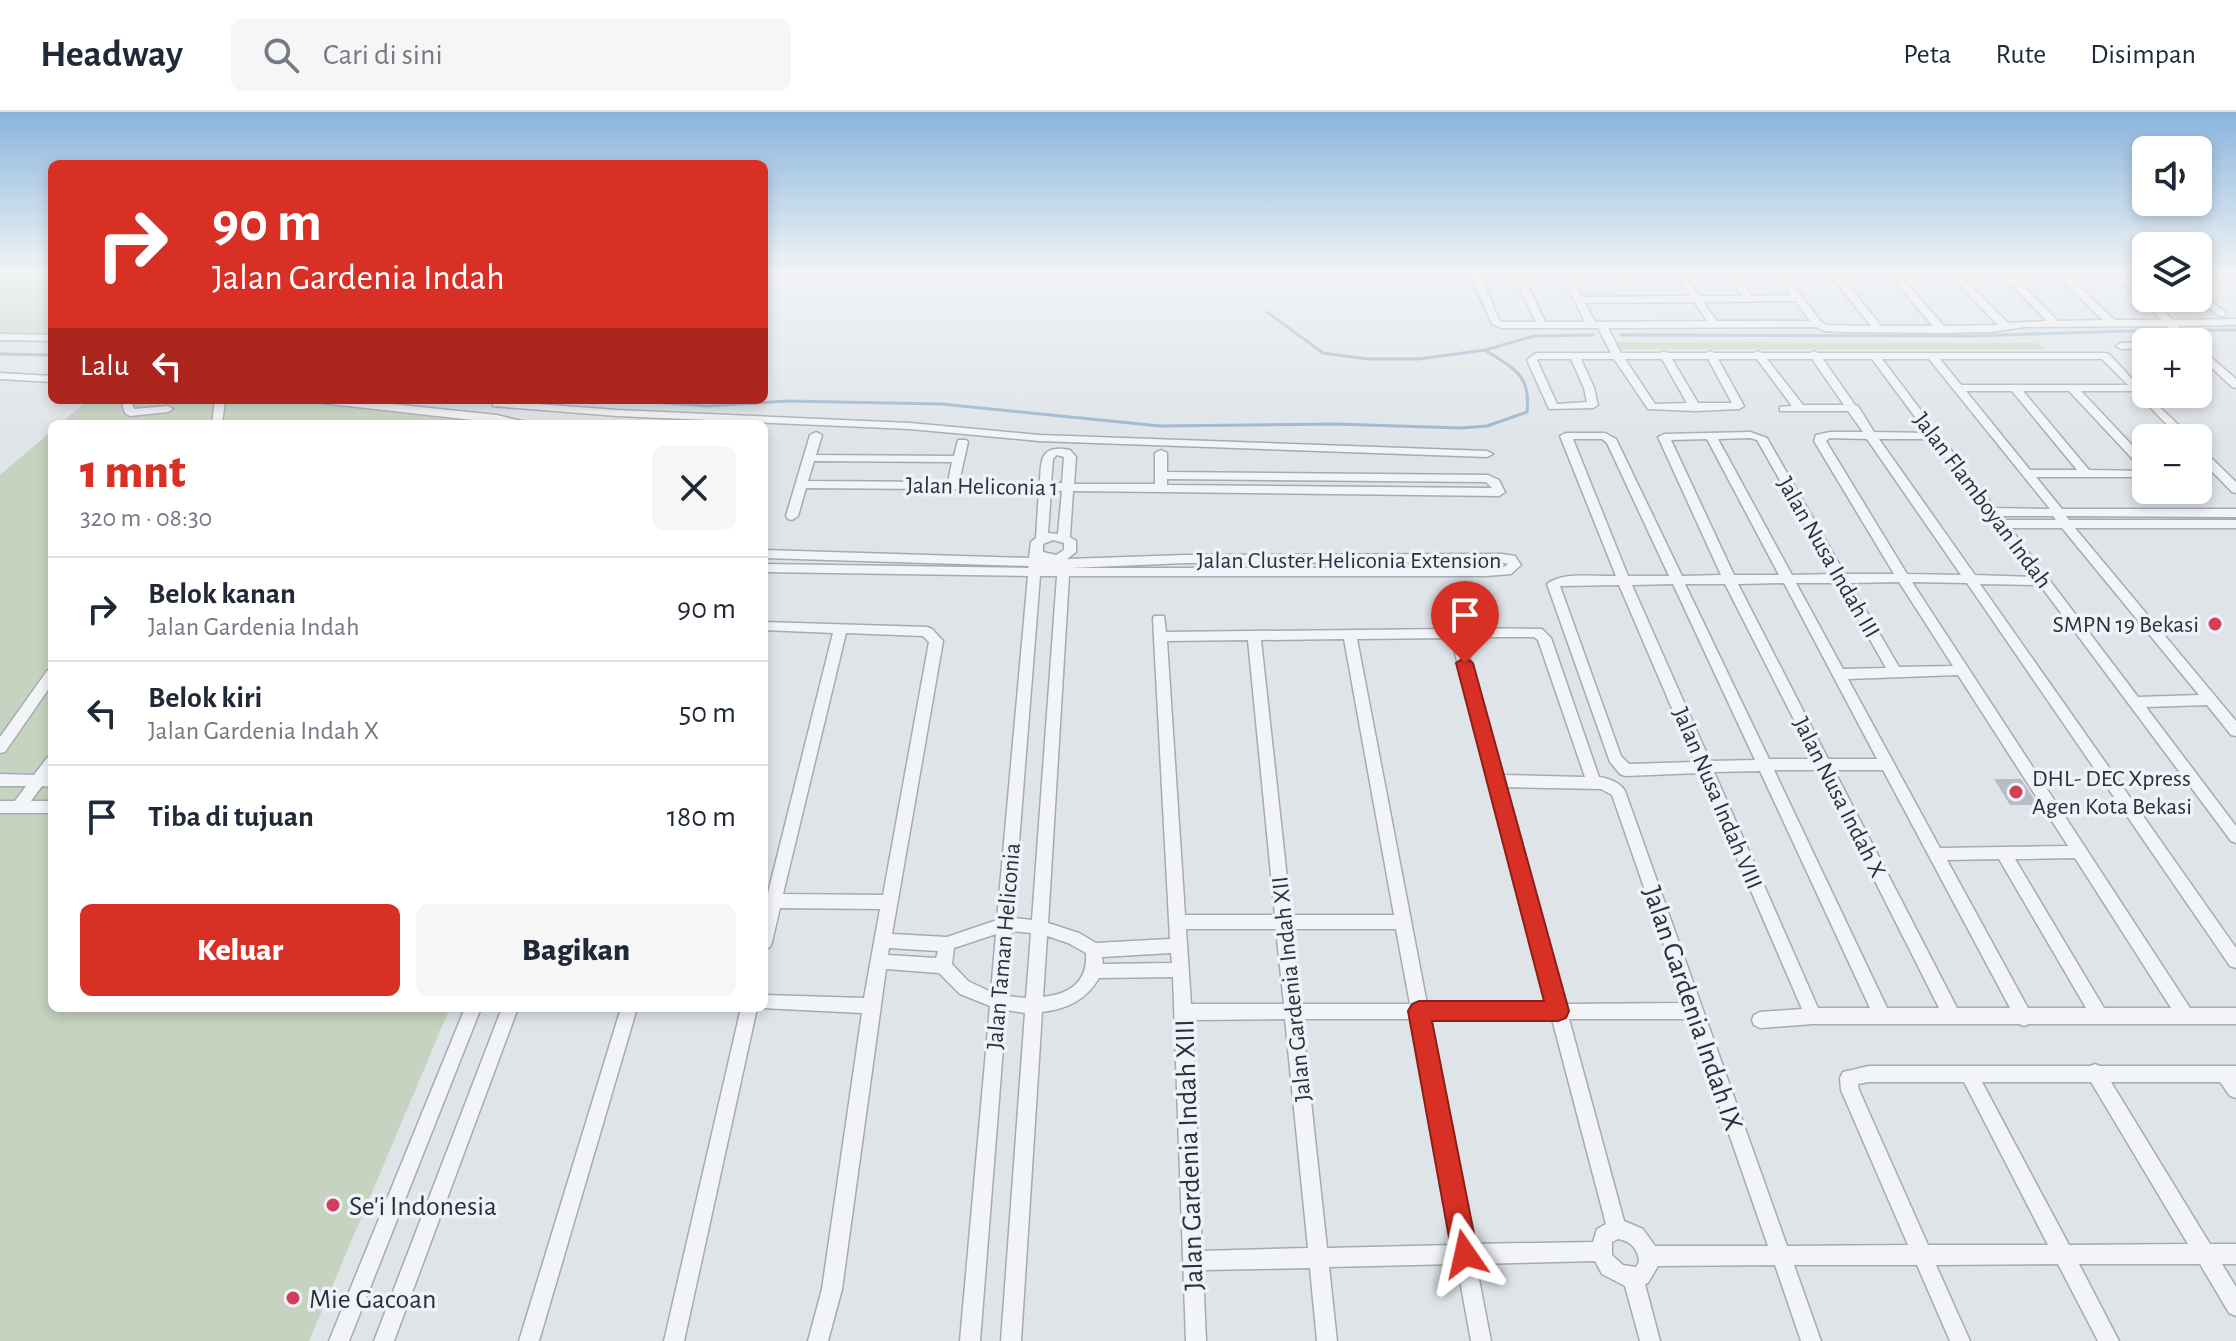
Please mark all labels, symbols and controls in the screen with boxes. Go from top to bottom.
search box [231,19,791,91]
icon: search [259,33,303,77]
text: Headway [40,36,183,74]
text: Cari di sini [323,40,443,70]
text: Peta [1903,41,1952,69]
text: Rute [1996,41,2046,69]
text: Disimpan [2090,41,2196,69]
map controls [2132,136,2212,504]
button: sound [2132,136,2212,216]
icon: right [80,192,184,296]
text: 90 m [212,195,322,251]
button: layers [2132,232,2212,312]
text: Jalan Gardenia Indah [212,260,505,296]
button: + [2132,328,2212,408]
icon: left [145,344,189,388]
text: Lalu [80,351,129,381]
street label: Jalan Flamboyan Indah [1909,408,2056,593]
button: − [2132,424,2212,504]
button: close [652,446,736,530]
text: 1 mnt [80,449,186,497]
street label: Jalan Nusa Indah III [1772,473,1884,642]
street label: Jalan Heliconia 1 [906,474,1058,500]
text: 320 m · 08:30 [80,505,212,531]
street label: Jalan Cluster Heliconia Extension [1197,549,1501,573]
text: Belok kanan [148,579,296,609]
pin [1431,581,1499,663]
icon: right [80,587,124,631]
icon: arrive [1443,593,1487,637]
text: 90 m [677,594,736,624]
place label: SMPN 19 Bekasi [2052,613,2199,637]
text: Jalan Gardenia Indah [148,614,359,640]
marker: SMPN 19 Bekasi [2206,615,2224,633]
text: Belok kiri [148,683,262,713]
icon: left [80,691,124,735]
text: 50 m [679,698,736,728]
street label: Jalan Nusa Indah VIII [1668,704,1766,893]
street label: Jalan Nusa Indah X [1788,713,1890,881]
text: Jalan Gardenia Indah X [148,718,379,744]
place label: DHL- DEC Xpress Agen Kota Bekasi [2032,767,2192,819]
marker: DHL- DEC Xpress Agen Kota Bekasi [2007,783,2025,801]
icon: arrive [80,795,124,839]
text: Tiba di tujuan [148,802,314,832]
text: 180 m [667,802,736,832]
street label: Jalan Taman Heliconia [983,842,1025,1050]
street label: Jalan Gardenia Indah XII [1268,875,1316,1103]
street label: Jalan Gardenia Indah IX [1637,883,1747,1134]
button: Keluar [80,904,400,996]
button: Bagikan [416,904,736,996]
street label: Jalan Gardenia Indah XIII [1171,1019,1209,1291]
place label: Se'i Indonesia [349,1193,497,1221]
marker: Se'i Indonesia [324,1196,342,1214]
position arrow [1423,1212,1507,1296]
place label: Mie Gacoan [309,1286,436,1314]
marker: Mie Gacoan [284,1289,302,1307]

